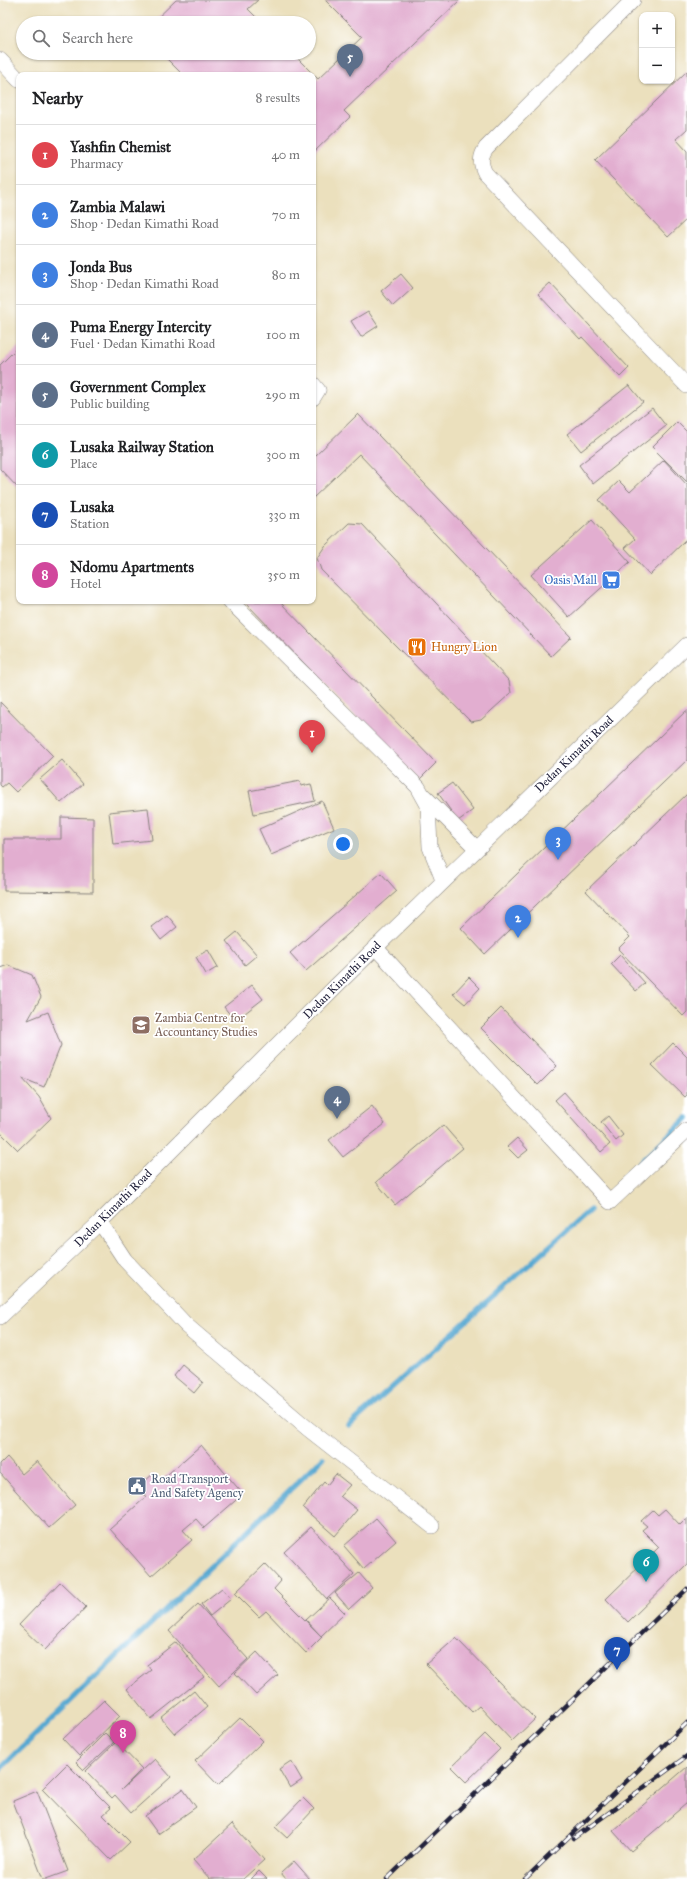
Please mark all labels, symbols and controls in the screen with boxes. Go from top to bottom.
map controls [639,12,675,84]
button: + [639,12,675,48]
search box [16,16,316,60]
icon: search [30,27,52,49]
text: Search here [62,29,133,47]
pin: 5 [337,44,363,77]
button: − [639,48,675,84]
text: Nearby [32,88,83,109]
text: 8 results [256,90,300,106]
text: Yashfin Chemist [70,138,171,156]
text: 1 [42,147,48,163]
text: 40 m [271,147,300,163]
text: Pharmacy [70,156,123,172]
text: Zambia Malawi [70,198,165,216]
text: 2 [42,207,48,223]
text: 70 m [272,207,300,223]
text: Shop · Dedan Kimathi Road [70,216,219,232]
text: Jonda Bus [70,258,132,276]
text: 3 [42,267,48,283]
text: 80 m [272,267,300,283]
text: Shop · Dedan Kimathi Road [70,276,219,292]
text: Puma Energy Intercity [70,318,211,336]
text: 4 [41,327,49,343]
text: 100 m [266,327,300,343]
text: Fuel · Dedan Kimathi Road [70,336,215,352]
text: Government Complex [70,378,206,396]
text: 5 [42,387,48,403]
text: 290 m [265,387,300,403]
text: Public building [70,396,149,412]
text: Lusaka Railway Station [70,438,214,456]
text: 6 [42,447,48,463]
text: 300 m [266,447,300,463]
text: Place [70,456,97,472]
text: Lusaka [70,498,114,516]
text: 7 [42,507,48,523]
text: 330 m [268,507,300,523]
text: Station [70,516,109,532]
text: Ndomu Apartments [70,558,194,576]
text: 8 [42,567,48,583]
text: 350 m [267,567,300,583]
supermarket icon: Oasis Mall [600,569,622,591]
place label: Oasis Mall [544,573,598,587]
text: Hotel [70,576,101,592]
restaurant icon: Hungry Lion [406,636,428,658]
place label: Hungry Lion [431,640,498,655]
street label: Dedan Kimathi Road [532,713,616,795]
pin: 1 [299,720,325,753]
pin: 3 [545,827,571,860]
your location [333,834,353,854]
pin: 2 [505,905,531,938]
street label: Dedan Kimathi Road [300,938,384,1022]
place label: Zambia Centre for Accountancy Studies [154,1011,257,1039]
school or university icon: Zambia Centre for Accountancy Studies [130,1014,152,1036]
pin: 4 [324,1086,350,1119]
street label: Dedan Kimathi Road [71,1166,155,1250]
place label: Road Transport And Safety Agency [150,1472,244,1501]
public building icon: Road Transport And Safety Agency [126,1475,148,1497]
pin: 6 [633,1549,659,1582]
pin: 7 [604,1637,630,1670]
pin: 8 [110,1720,136,1753]

